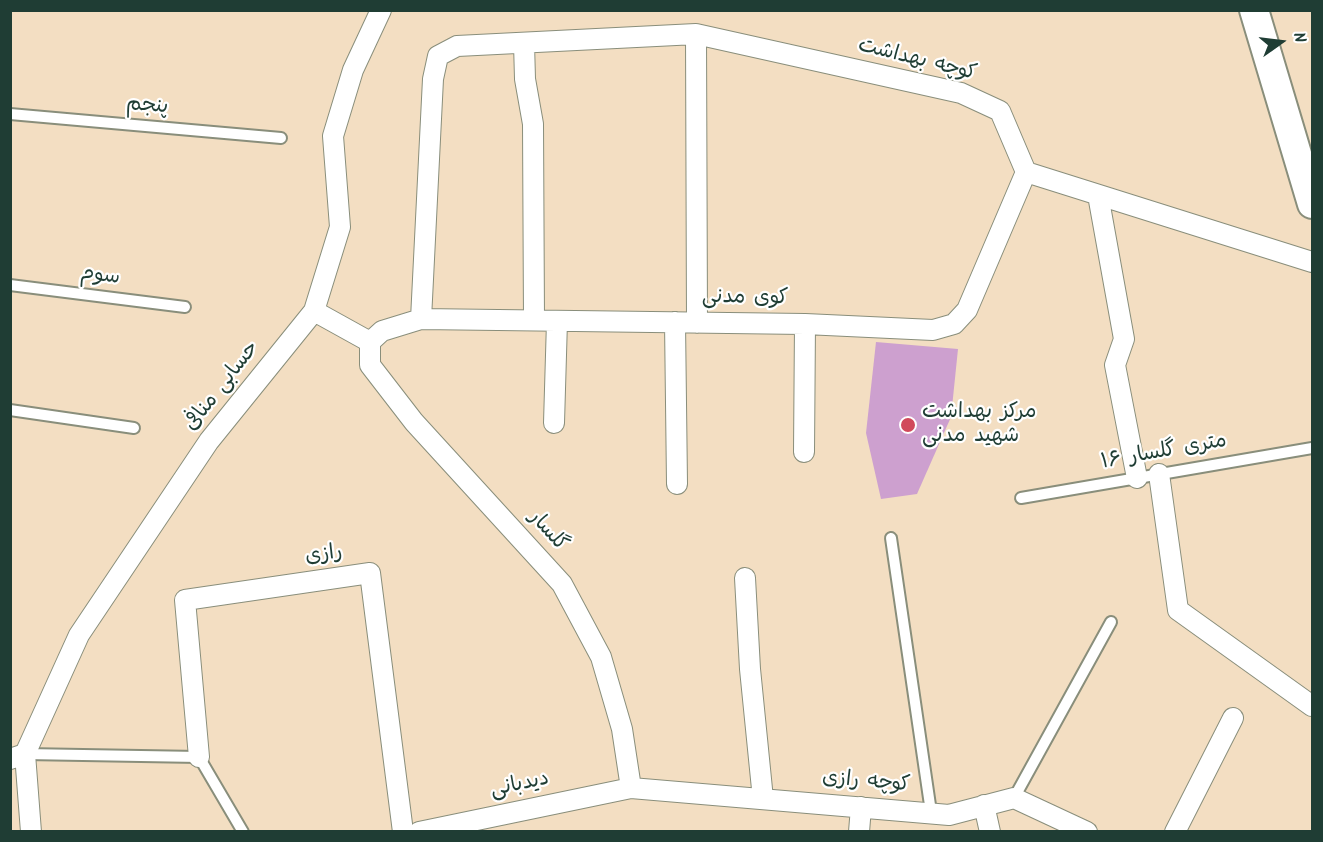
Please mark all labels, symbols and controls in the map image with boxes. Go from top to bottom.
north arrow [1251,12,1311,72]
text: N [1286,30,1312,45]
street label: کوچه بهداشت [855,34,979,88]
street label: پنجم [125,93,169,121]
street label: سوم [79,262,121,292]
street label: کوی مدنی [702,286,788,312]
street label: حسابی منافی [180,337,266,437]
place label: مرکز بهداشت شهید مدنی [922,400,1036,450]
marker: مرکز بهداشت شهید مدنی [899,416,917,434]
street label: ۱۶ متری گلسار [1099,430,1229,476]
street label: گلسار [522,506,572,558]
street label: رازی [304,541,344,571]
street label: دیدبانی [488,767,552,805]
street label: کوچه رازی [821,767,911,799]

